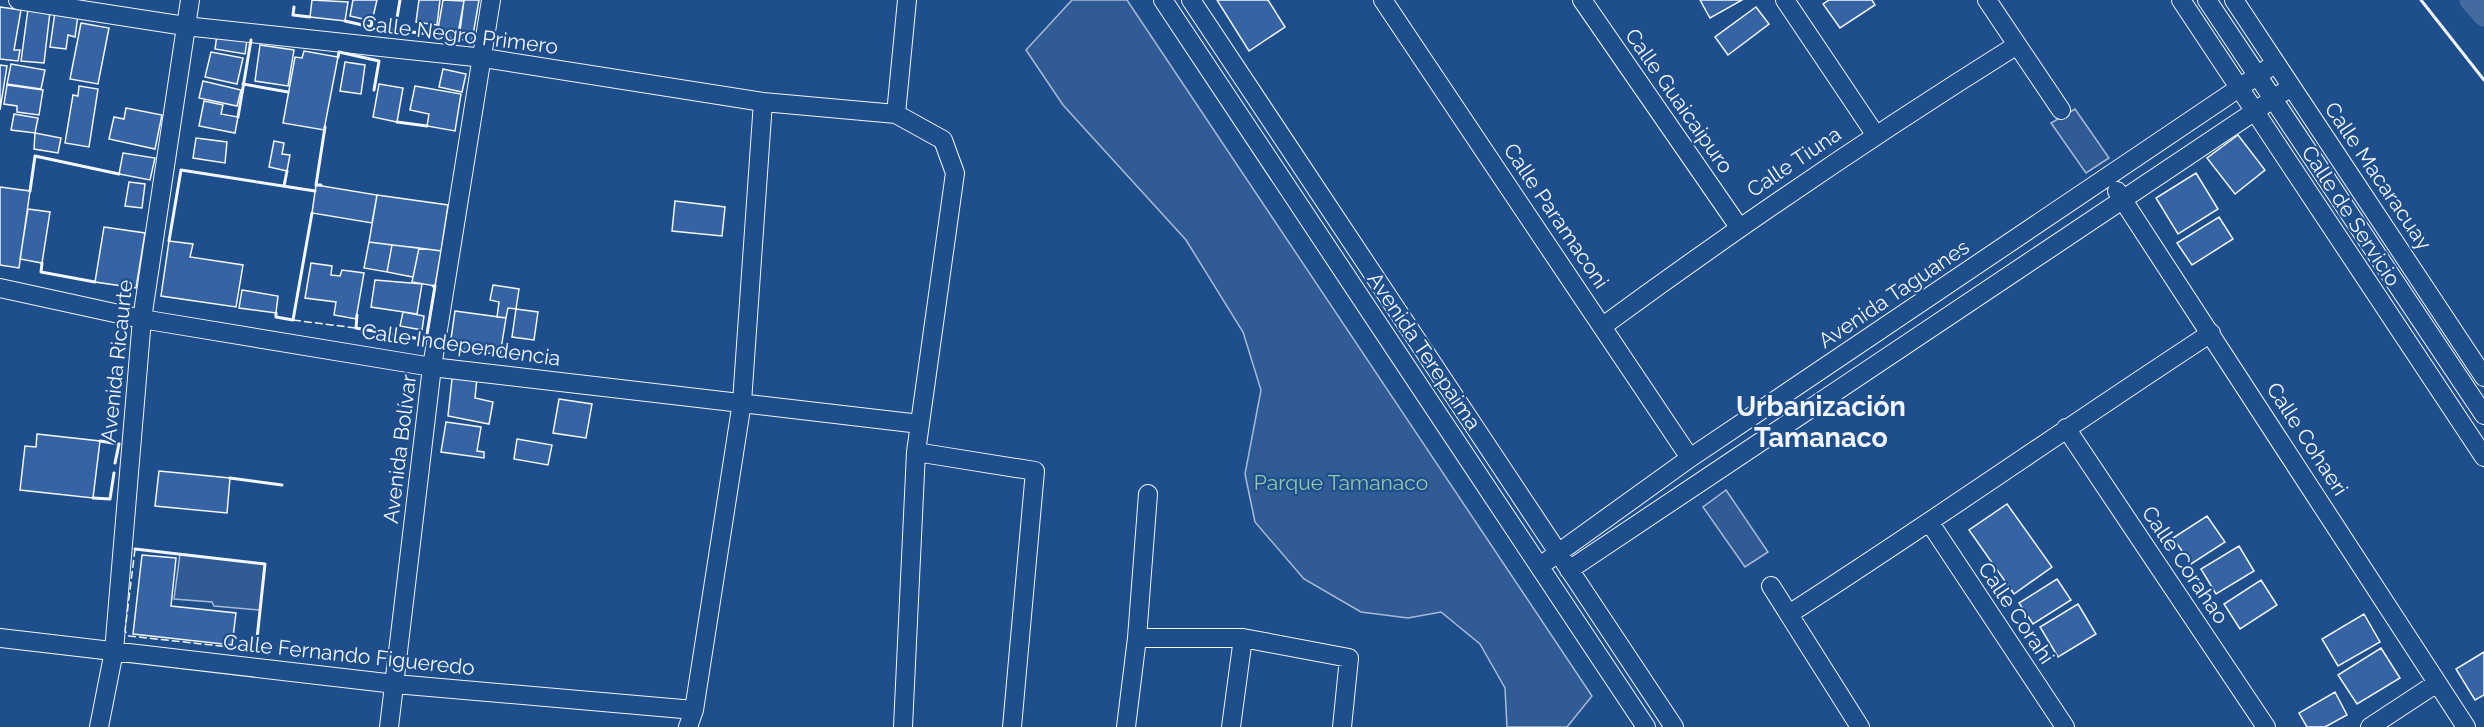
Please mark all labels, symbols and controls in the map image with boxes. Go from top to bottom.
street label: Calle Negro Primero [361,10,560,59]
street label: Calle Guaicaipuro [1620,24,1739,178]
street label: Calle Macaracuay [2320,97,2437,254]
street label: Calle Tiuna [1742,121,1845,202]
street label: Calle Paramaconi [1499,138,1614,293]
street label: Calle de Servicio [2297,141,2406,291]
street label: Avenida Taguanes [1814,234,1974,353]
street label: Avenida Terepaima [1362,267,1486,434]
street label: Avenida Ricaurte [96,278,137,444]
street label: Calle Independencia [360,318,562,371]
street label: Avenida Bolívar [378,372,421,525]
street label: Calle Cohaeri [2262,377,2353,500]
district label: Urbanización Tamanaco [1736,391,1906,453]
park label: Parque Tamanaco [1254,470,1428,495]
street label: Calle Corahao [2137,501,2234,628]
street label: Calle Corahi [1973,557,2060,668]
street label: Calle Fernando Figueredo [222,629,476,680]

